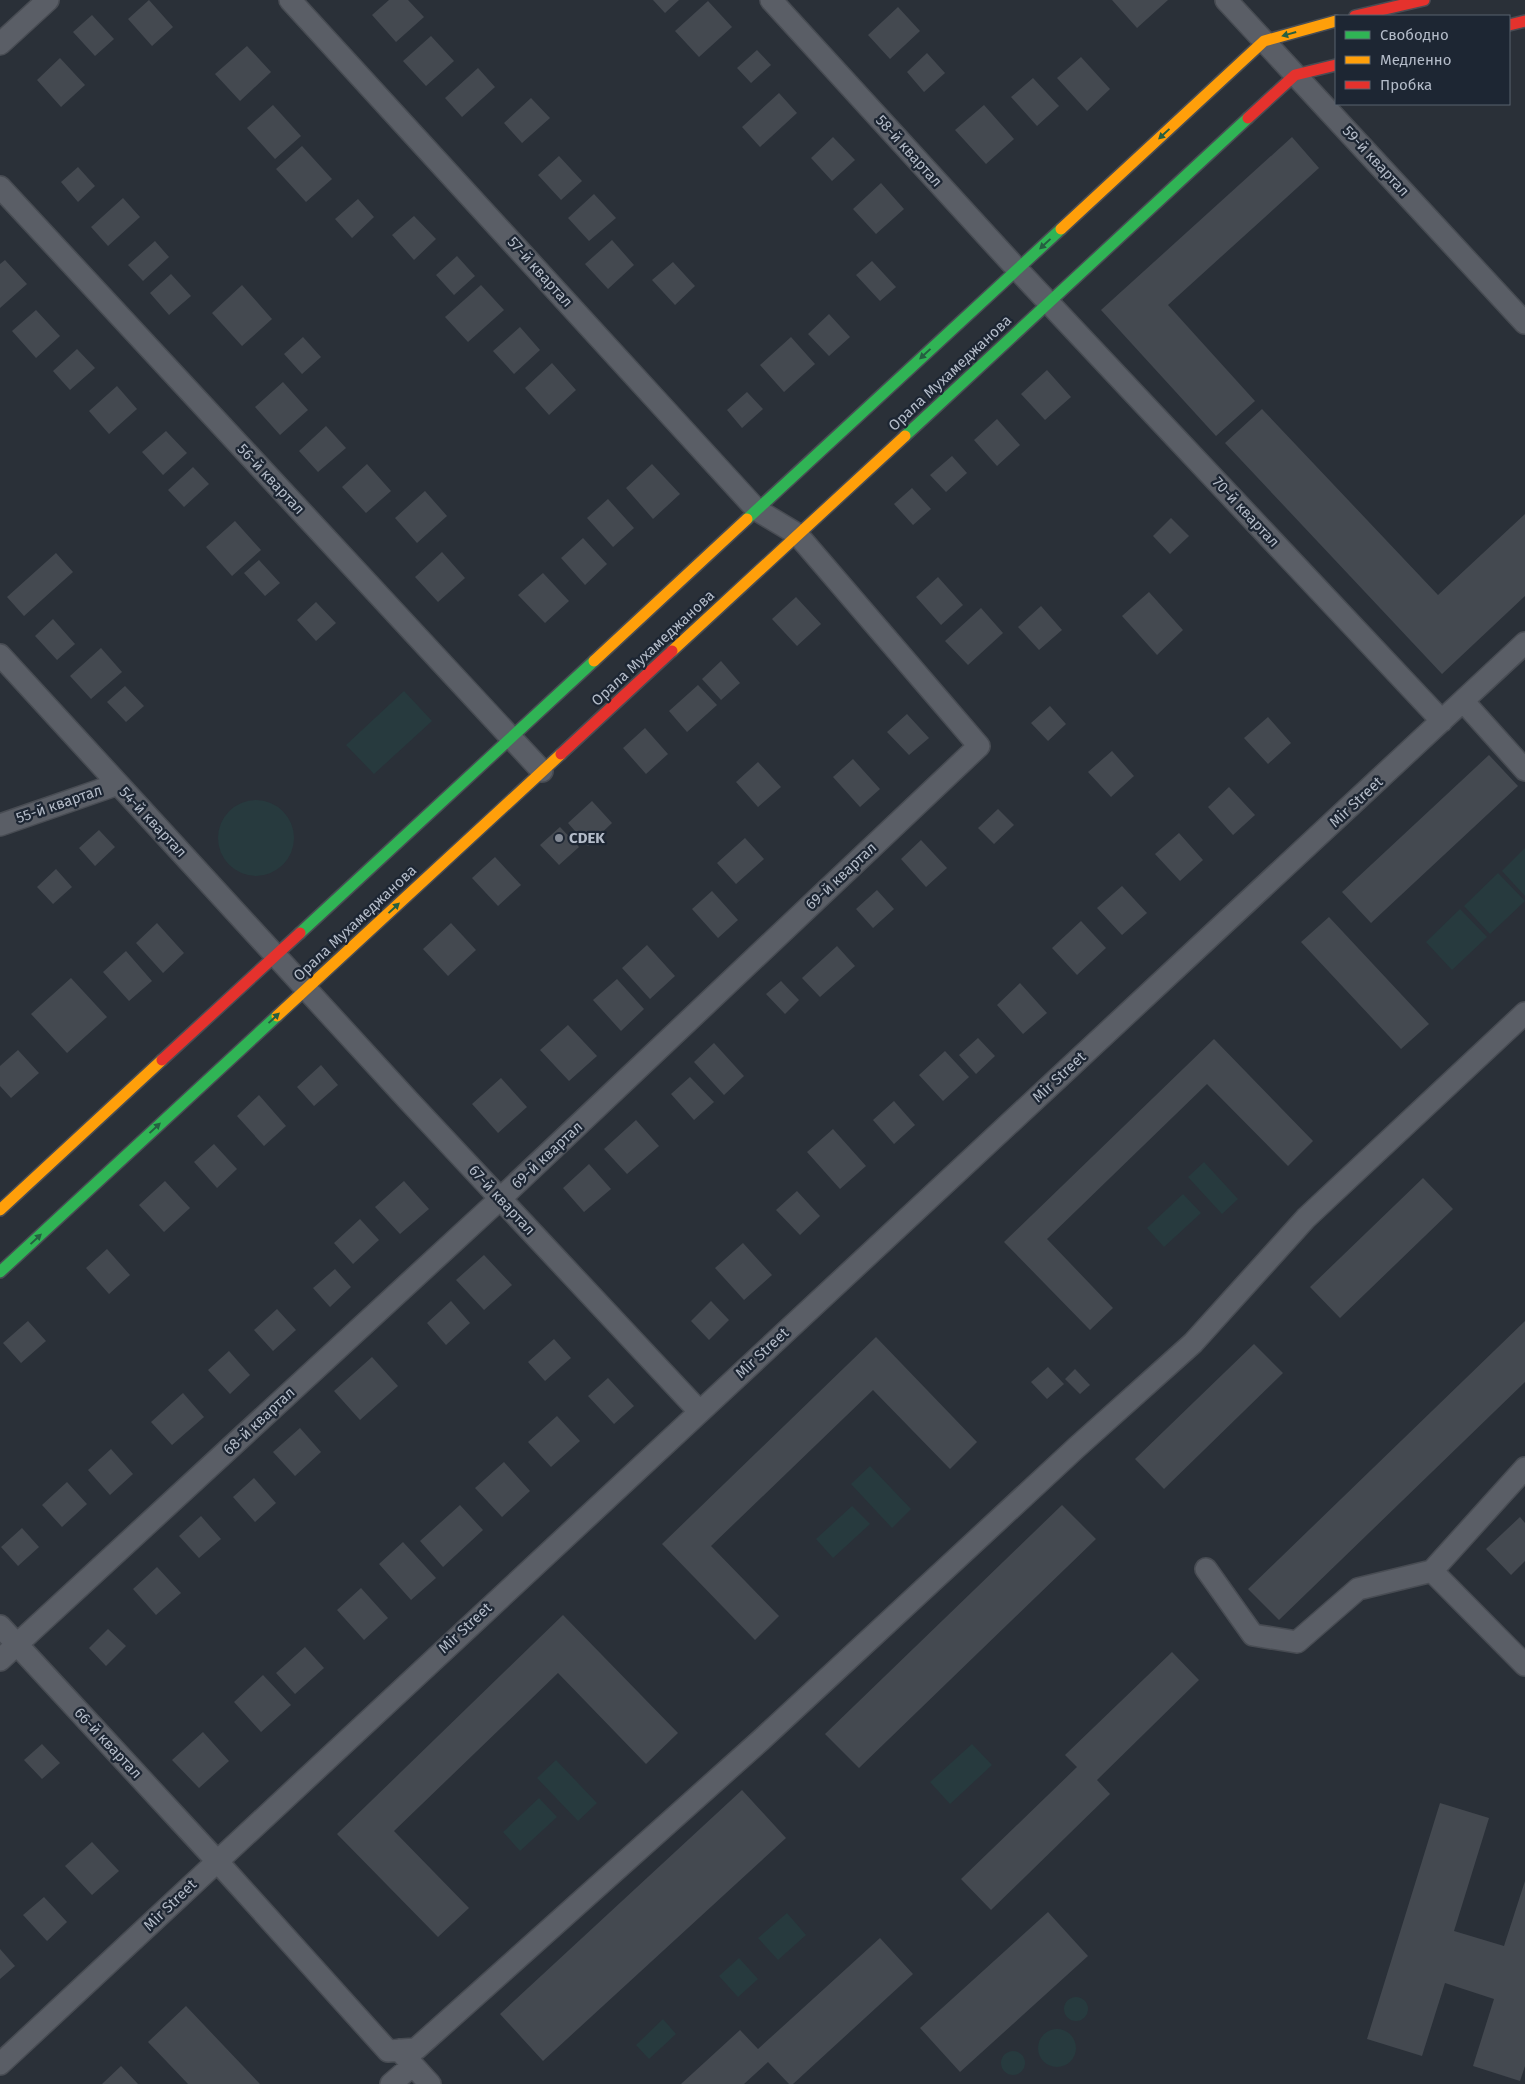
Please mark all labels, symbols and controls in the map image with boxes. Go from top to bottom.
legend [1335,15,1510,105]
text: Свободно [1380,26,1449,44]
one-way arrow [1282,30,1297,38]
text: Медленно [1380,51,1452,69]
text: Пробка [1380,76,1432,94]
street label: 58-й квартал [872,111,946,191]
street label: 59-й квартал [1339,122,1413,200]
one-way arrow [1159,128,1171,140]
street label: 57-й квартал [504,233,576,311]
one-way arrow [1039,238,1051,250]
street label: Орала Мухамеджанова [885,311,1015,435]
one-way arrow [920,348,932,360]
street label: 56-й квартал [234,440,308,518]
street label: 70-й квартал [1209,473,1283,551]
street label: Орала Мухамеджанова [588,586,718,710]
street label: Mir Street [1326,772,1387,831]
street label: 55-й квартал [14,781,104,827]
street label: 54-й квартал [116,783,190,861]
place label: CDEK [569,829,605,847]
marker: CDEK [553,832,565,844]
street label: 69-й квартал [802,839,880,913]
street label: Орала Мухамеджанова [290,861,420,985]
one-way arrow [387,902,400,913]
one-way arrow [268,1012,280,1024]
street label: Mir Street [1029,1047,1090,1106]
street label: 69-й квартал [508,1118,586,1192]
one-way arrow [149,1122,161,1134]
street label: 67-й квартал [465,1161,539,1239]
one-way arrow [29,1233,42,1244]
street label: Mir Street [732,1323,793,1382]
street label: 68-й квартал [220,1383,298,1459]
street label: Mir Street [435,1598,496,1657]
street label: 66-й квартал [70,1704,146,1782]
street label: Mir Street [140,1875,201,1935]

